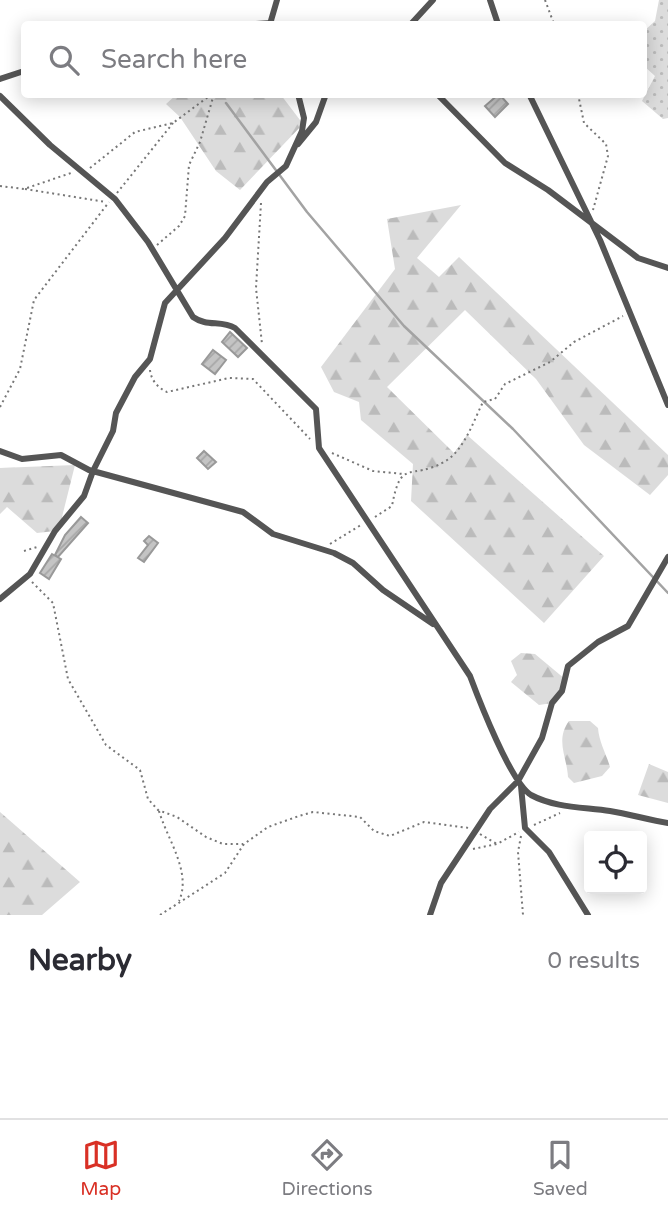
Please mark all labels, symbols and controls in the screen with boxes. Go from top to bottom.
search box [21,21,647,98]
icon: search [45,41,83,79]
text: Search here [101,44,247,75]
map controls [584,831,647,894]
button: locate [584,831,647,894]
text: Nearby [28,942,132,979]
text: 0 results [547,947,640,975]
tab: Map [80,1136,121,1200]
tab: Directions [282,1136,373,1200]
tab: Saved [533,1136,588,1200]

